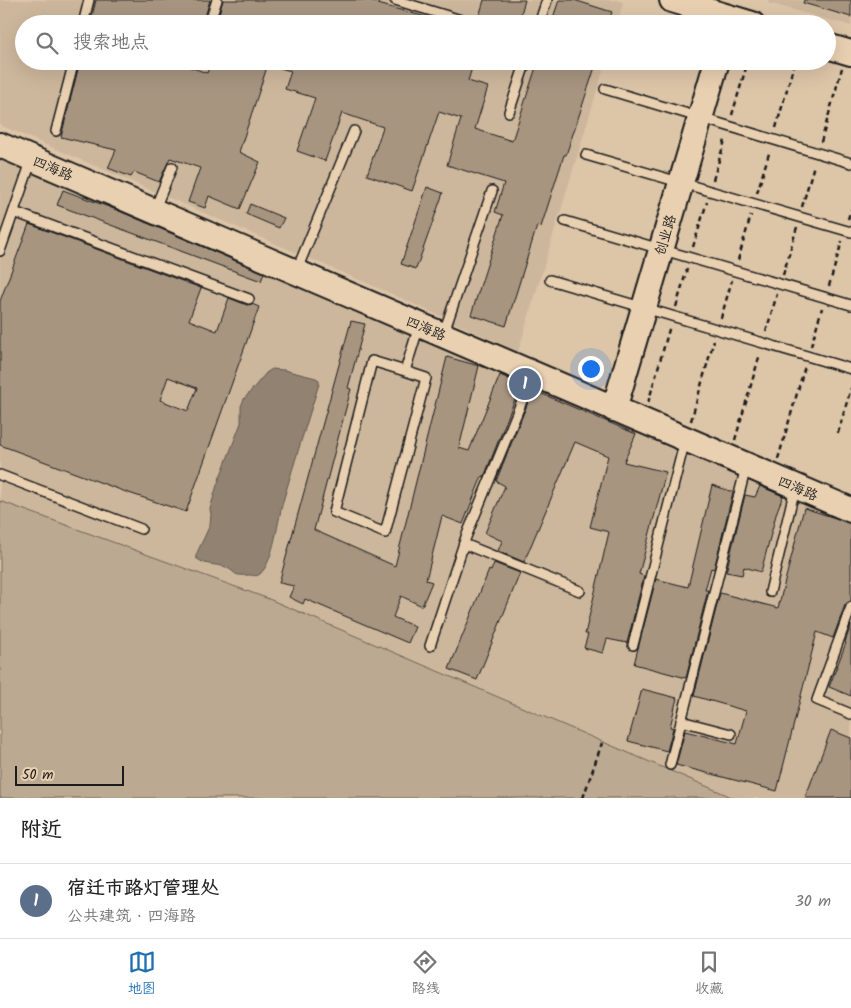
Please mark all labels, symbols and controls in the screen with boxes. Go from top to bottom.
search box [15,15,836,70]
text: 搜索地点 [73,28,149,58]
icon: search [33,29,61,57]
street label: 四海路 [29,151,76,187]
street label: 创业路 [649,212,683,259]
street label: 四海路 [402,311,449,347]
your location [578,356,604,382]
pin: 1 [509,365,541,403]
street label: 四海路 [774,471,821,507]
scale bar [15,763,124,786]
text: 50 m [22,764,53,786]
text: 附近 [20,814,62,847]
text: 宿迁市路灯管理处 [67,874,219,904]
text: 1 [34,889,38,914]
text: 30 m [795,889,831,914]
text: 公共建筑 · 四海路 [67,904,196,929]
tab: 地图 [128,948,156,1000]
tab: 路线 [411,948,439,1000]
tab: 收藏 [695,948,723,1000]

